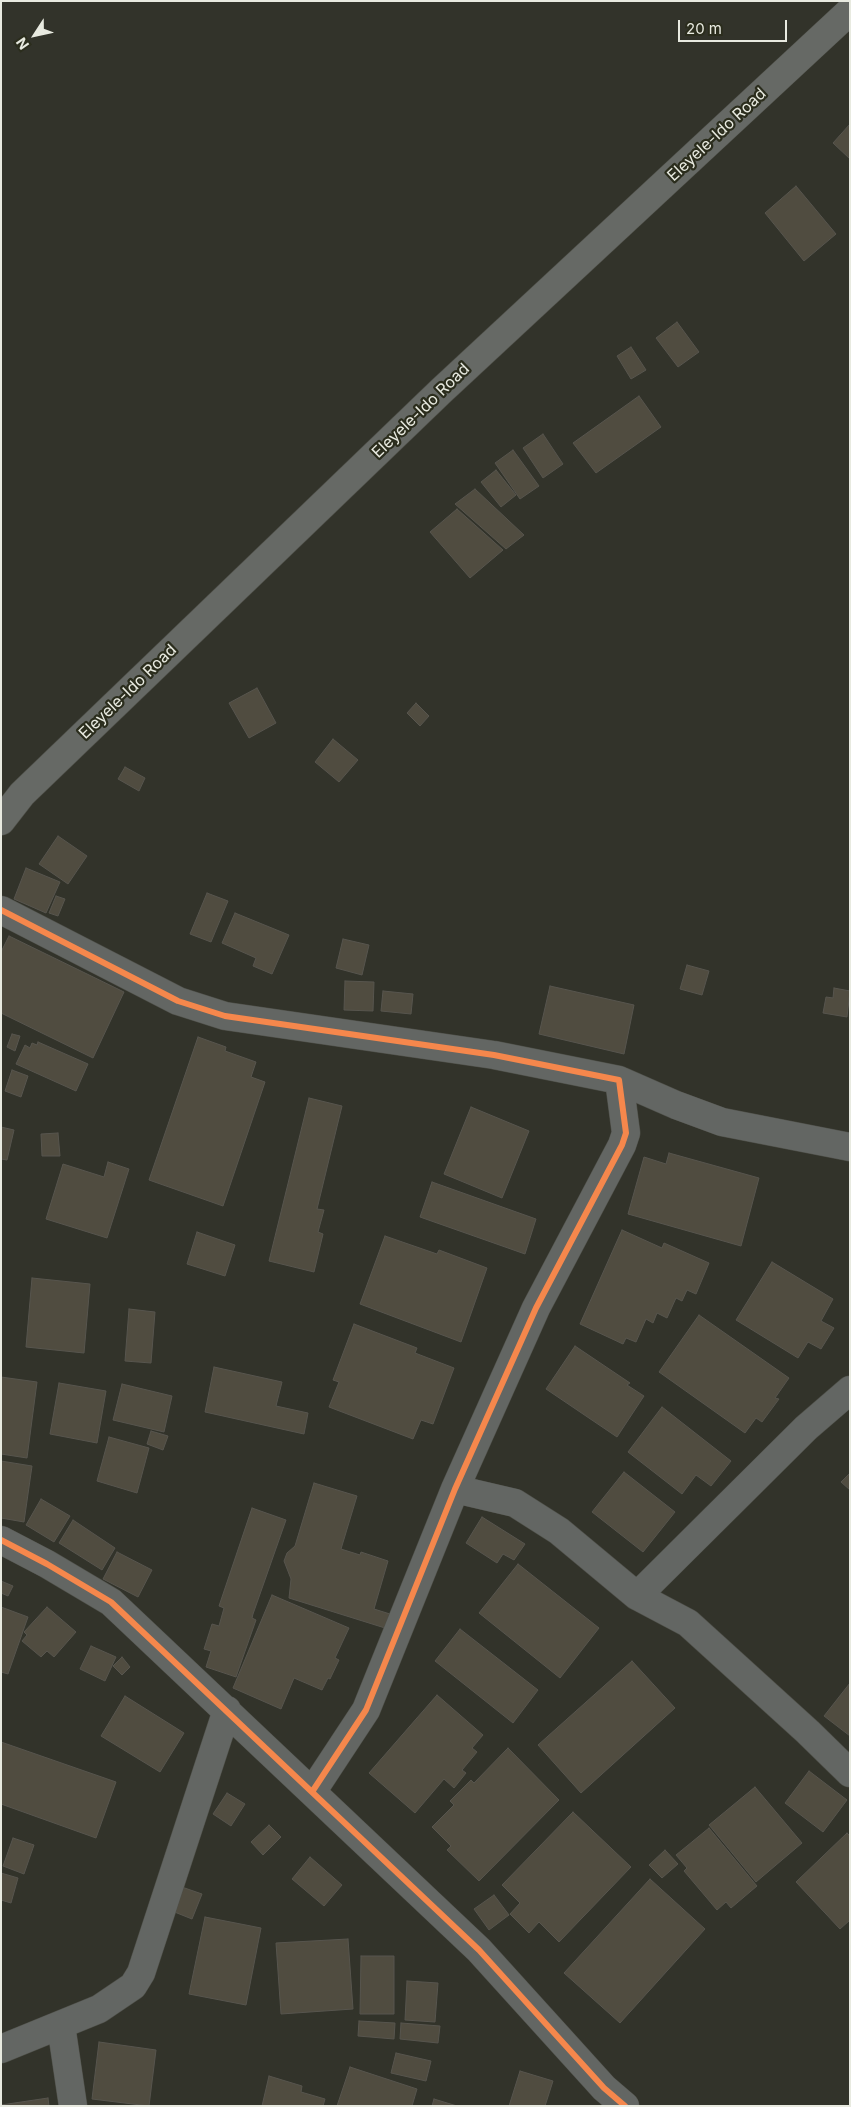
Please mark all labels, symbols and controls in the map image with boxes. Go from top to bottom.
north arrow [10,10,60,60]
scale bar [681,10,790,42]
text: 20 m [686,19,722,38]
text: N [12,35,32,53]
street label: Eleyele-Ido Road [664,84,770,186]
street label: Eleyele-Ido Road [368,360,474,462]
street label: Eleyele-Ido Road [75,641,181,743]

